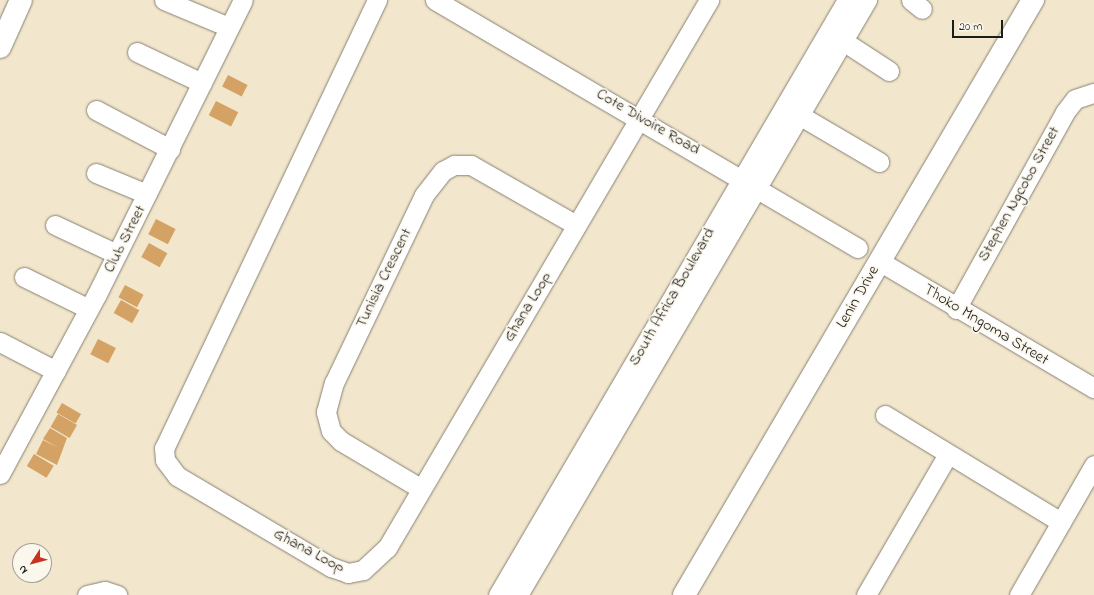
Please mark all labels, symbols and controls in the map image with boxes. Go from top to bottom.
scale bar [954,12,1005,38]
text: 20 m [959,18,982,36]
street label: Cote Divoire Road [593,85,703,159]
street label: Stephen Ngcobo Street [974,123,1064,265]
street label: Club Street [100,202,150,276]
street label: Tunisia Crescent [352,225,416,331]
street label: South Africa Boulevard [625,225,719,369]
street label: Lenin Drive [832,262,884,332]
street label: Ghana Loop [500,269,556,345]
street label: Thoko Mngoma Street [920,280,1052,370]
street label: Ghana Loop [270,524,348,578]
north arrow [12,543,52,583]
text: N [14,562,32,577]

